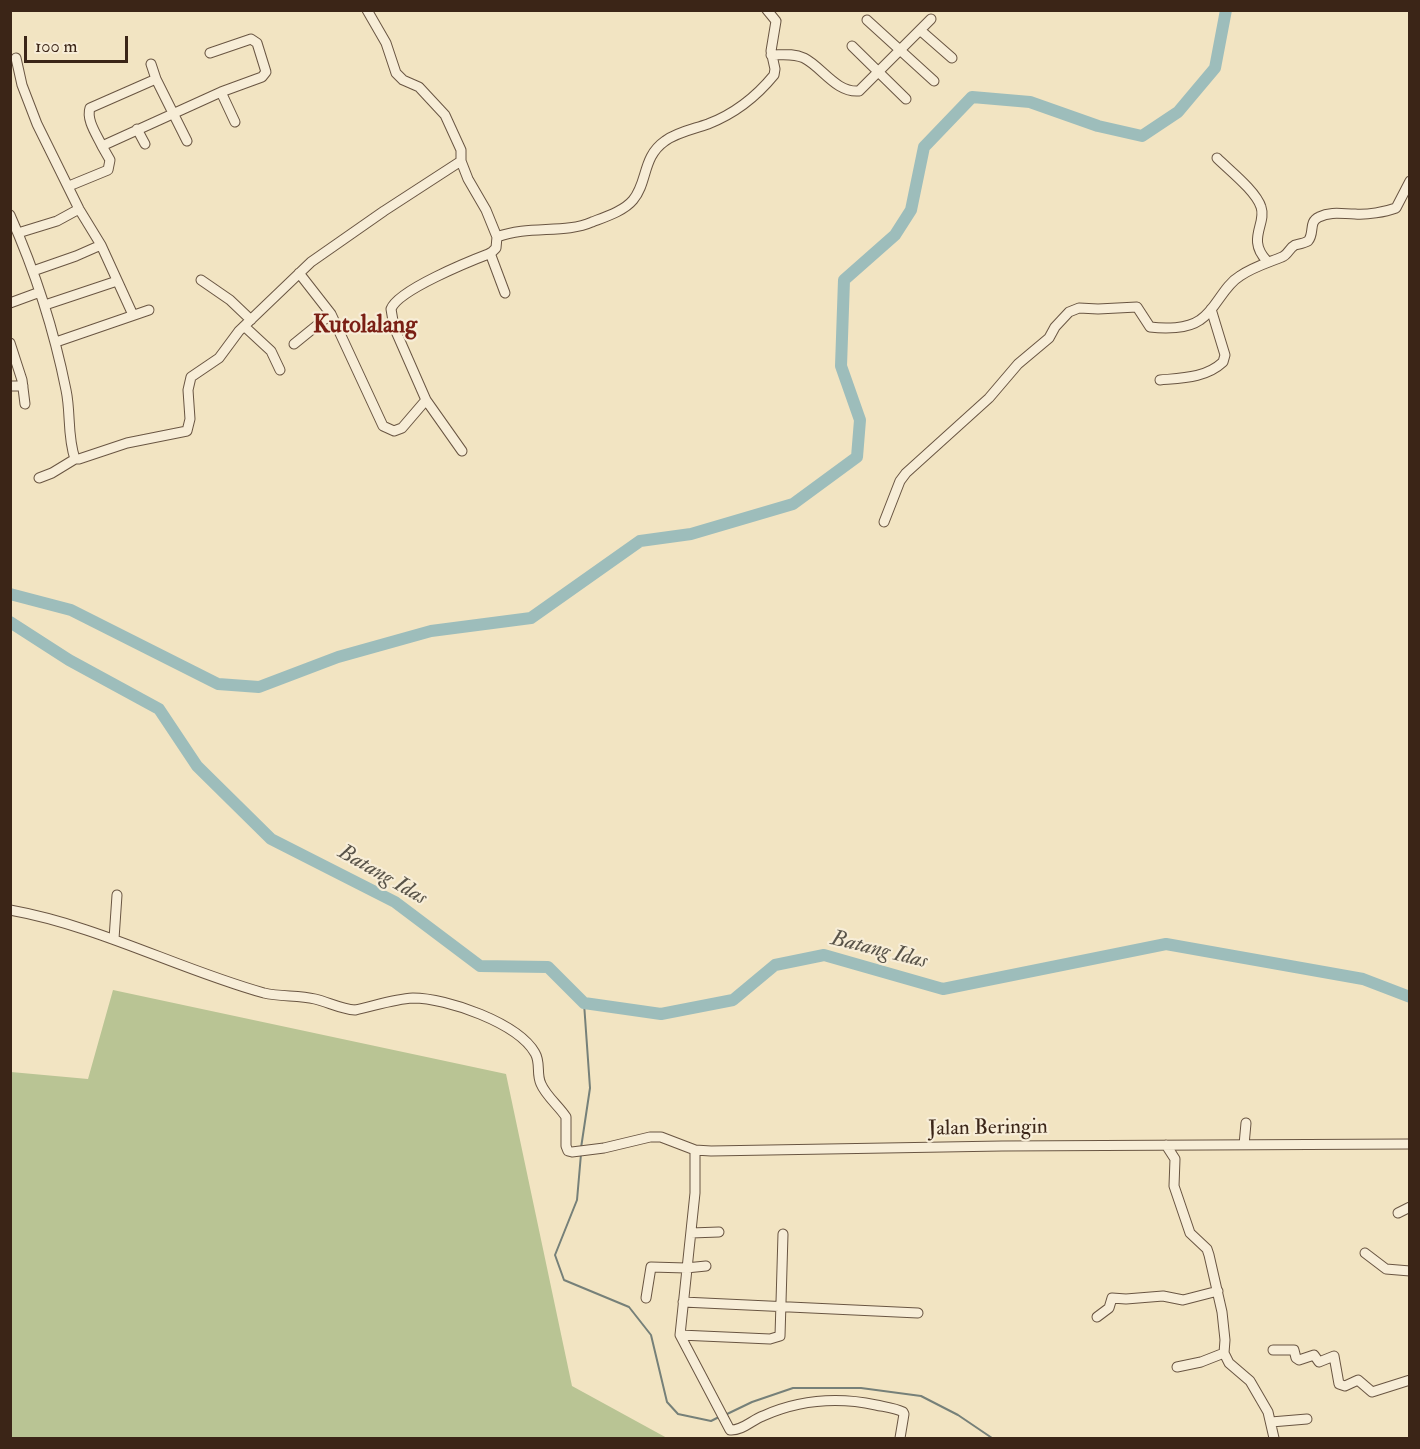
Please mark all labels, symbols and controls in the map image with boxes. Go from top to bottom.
scale bar [27,24,130,62]
text: 100 m [35,35,78,58]
district label: Kutolalang [313,313,417,341]
water label: Batang Idas [333,840,431,912]
water label: Batang Idas [828,926,930,976]
street label: Jalan Beringin [928,1115,1048,1143]

